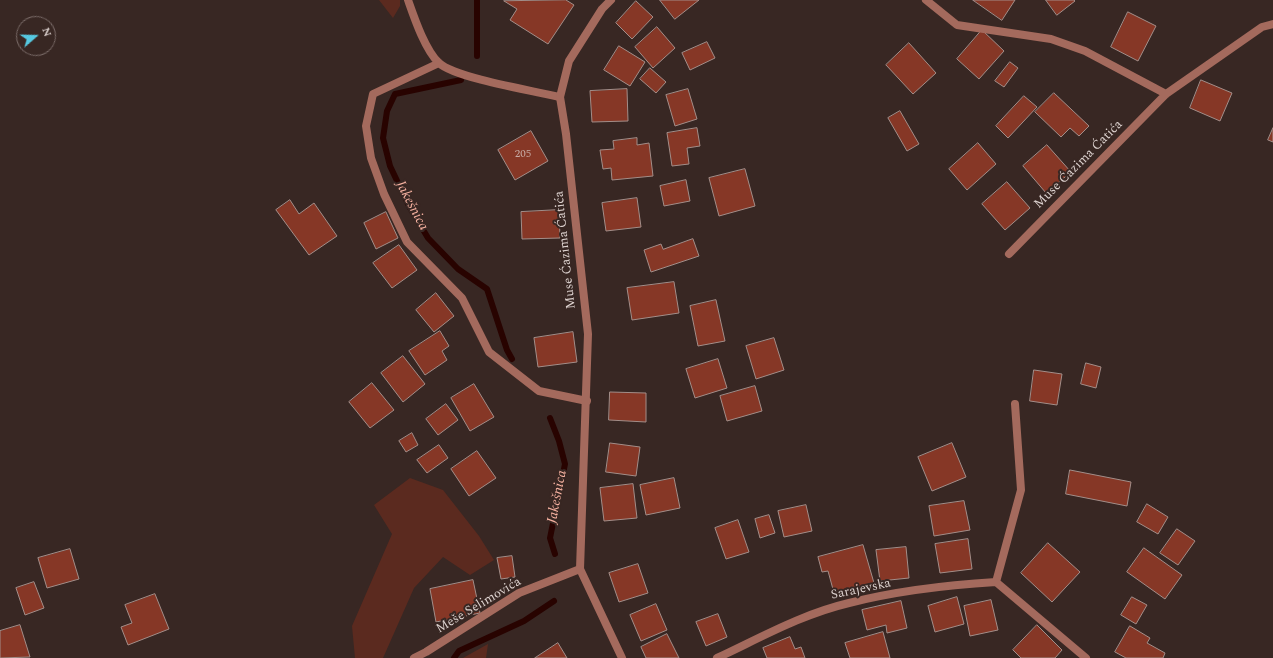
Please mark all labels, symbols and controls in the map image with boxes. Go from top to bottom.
north arrow [16,16,56,56]
text: N [37,25,56,39]
street label: Muse Ćazima Ćatića [1032,118,1126,212]
house number: 205 [515,148,531,162]
water label: Jakešnica [391,178,431,234]
street label: Muse Ćazima Ćatića [552,190,580,310]
water label: Jakešnica [545,469,571,525]
street label: Meše Selimovića [434,575,524,637]
street label: Sarajevska [830,576,892,604]

